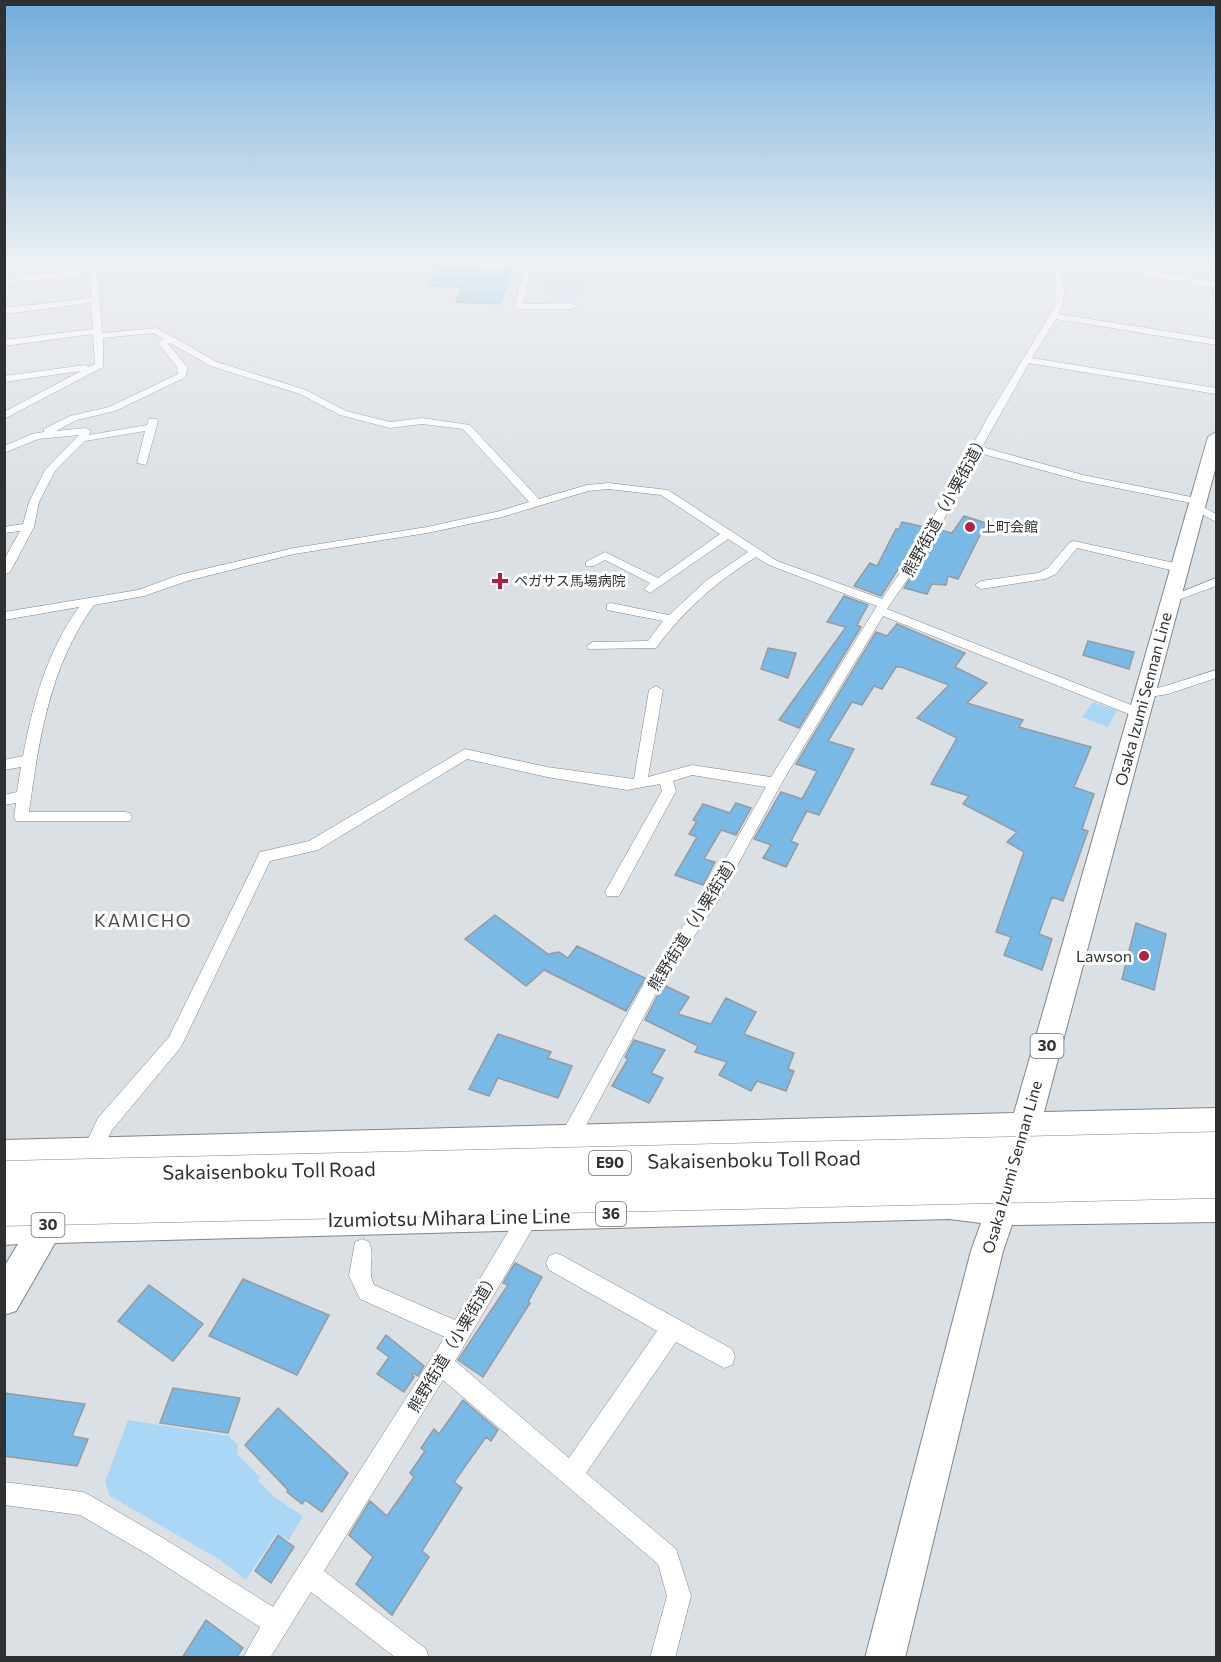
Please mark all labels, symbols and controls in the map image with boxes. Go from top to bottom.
street label: 熊野街道（小栗街道） [897,430,992,579]
place label: 上町会館 [982,518,1038,535]
marker: 上町会館 [963,520,977,534]
marker: ペガサス馬場病院 [491,572,509,590]
place label: ペガサス馬場病院 [514,572,626,589]
street label: Osaka Izumi Sennan Line [1110,610,1175,788]
street label: 熊野街道（小栗街道） [643,848,744,994]
district label: KAMICHO [94,909,192,931]
place label: Lawson [1076,946,1132,965]
marker: Lawson [1137,949,1151,963]
road number: 30 [1030,1034,1064,1058]
street label: Osaka Izumi Sennan Line [978,1078,1045,1255]
street label: Sakaisenboku Toll Road [647,1145,861,1173]
road number: E90 [589,1151,631,1175]
street label: Sakaisenboku Toll Road [162,1156,376,1184]
road number: 36 [596,1202,626,1226]
street label: Izumiotsu Mihara Line Line [327,1203,571,1231]
road number: 30 [32,1213,64,1237]
street label: 熊野街道（小栗街道） [403,1268,502,1415]

